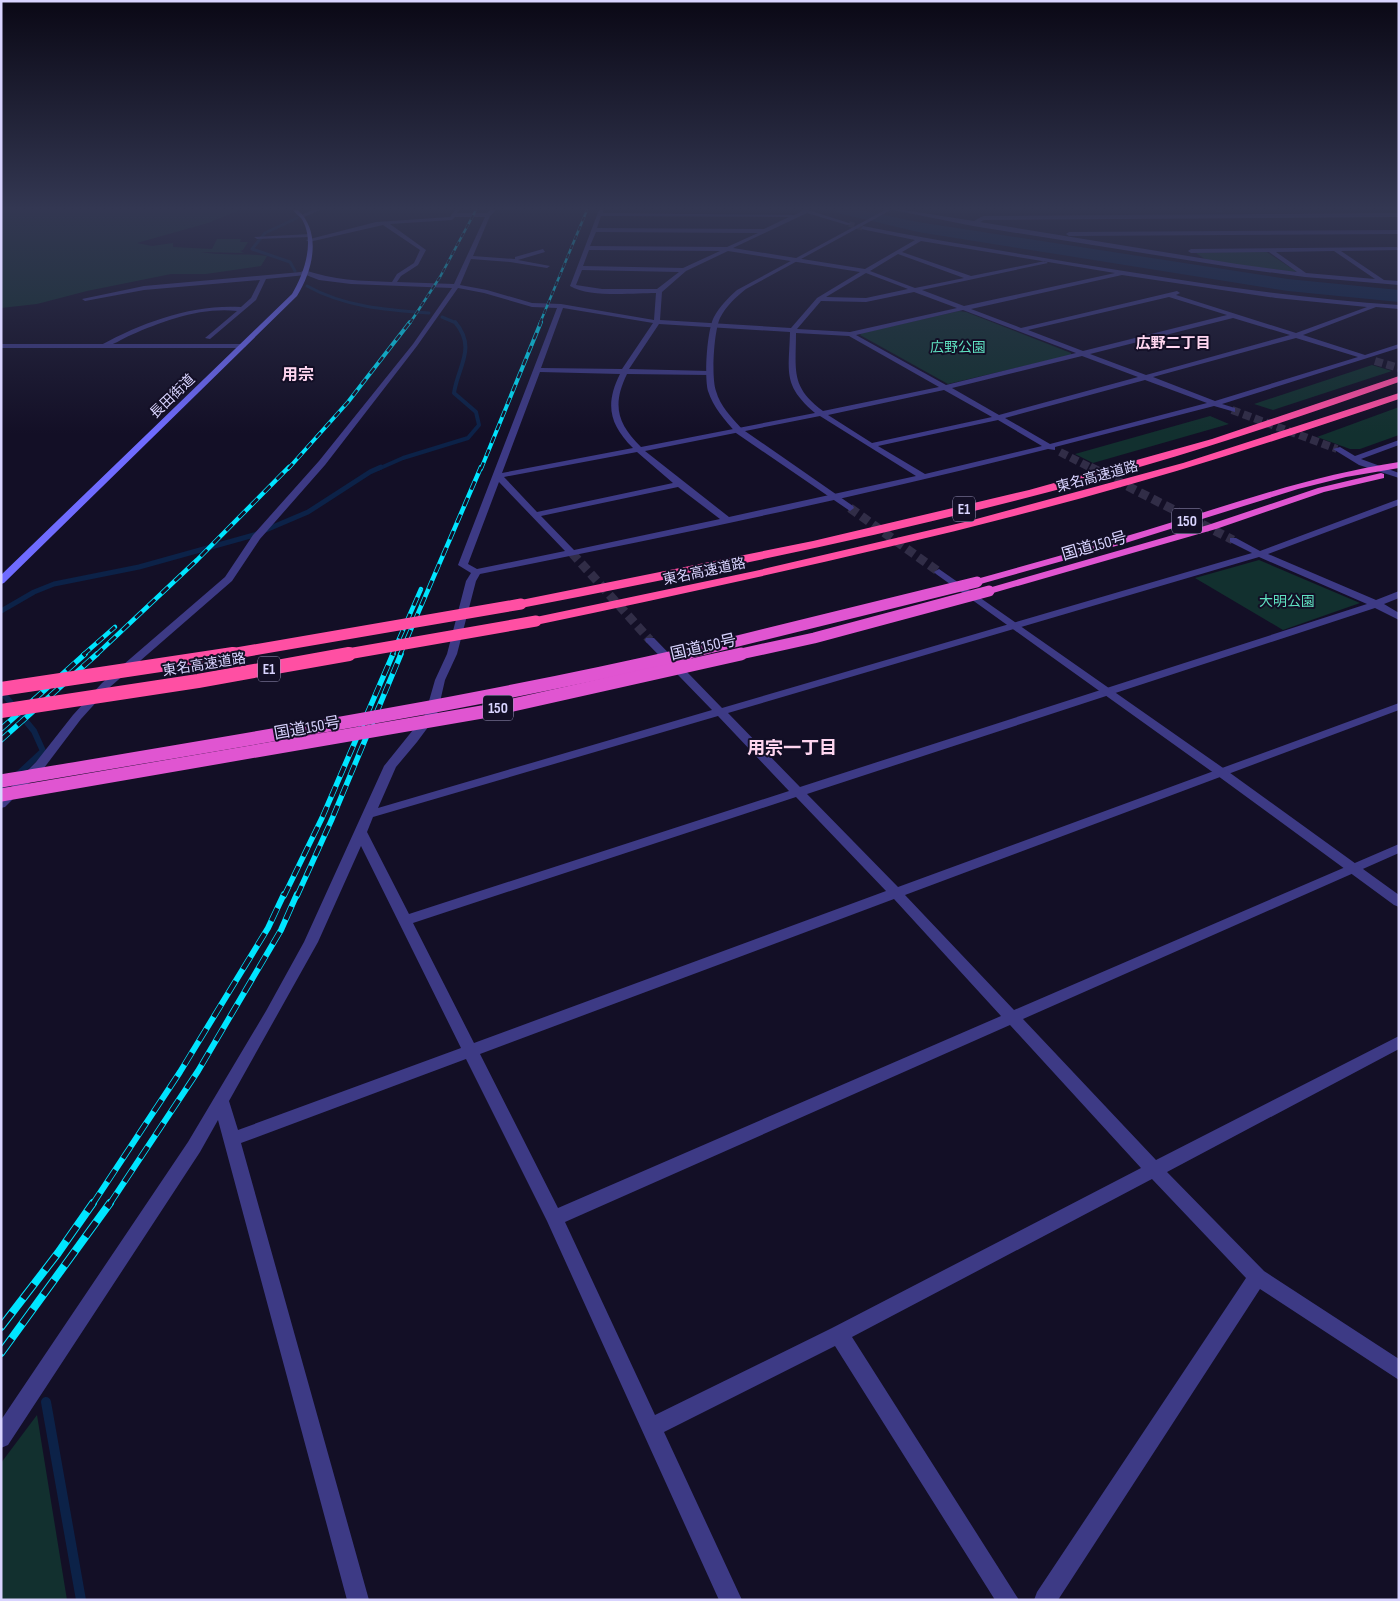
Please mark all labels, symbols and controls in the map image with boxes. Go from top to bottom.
district label: 広野二丁目 [1135,334,1211,353]
park label: 広野公園 [930,339,986,356]
district label: 用宗 [282,366,314,385]
street label: 長田街道 [146,371,198,422]
street label: 東名高速道路 [1054,457,1140,496]
road number: E1 [953,496,975,522]
road number: 150 [1172,508,1202,534]
street label: 国道150号 [1060,528,1129,565]
street label: 東名高速道路 [661,554,747,589]
park label: 大明公園 [1259,593,1315,610]
street label: 国道150号 [668,631,738,664]
street label: 東名高速道路 [161,650,247,679]
road number: E1 [258,656,280,682]
road number: 150 [483,696,513,720]
street label: 国道150号 [273,713,342,744]
district label: 用宗一丁目 [747,738,837,759]

